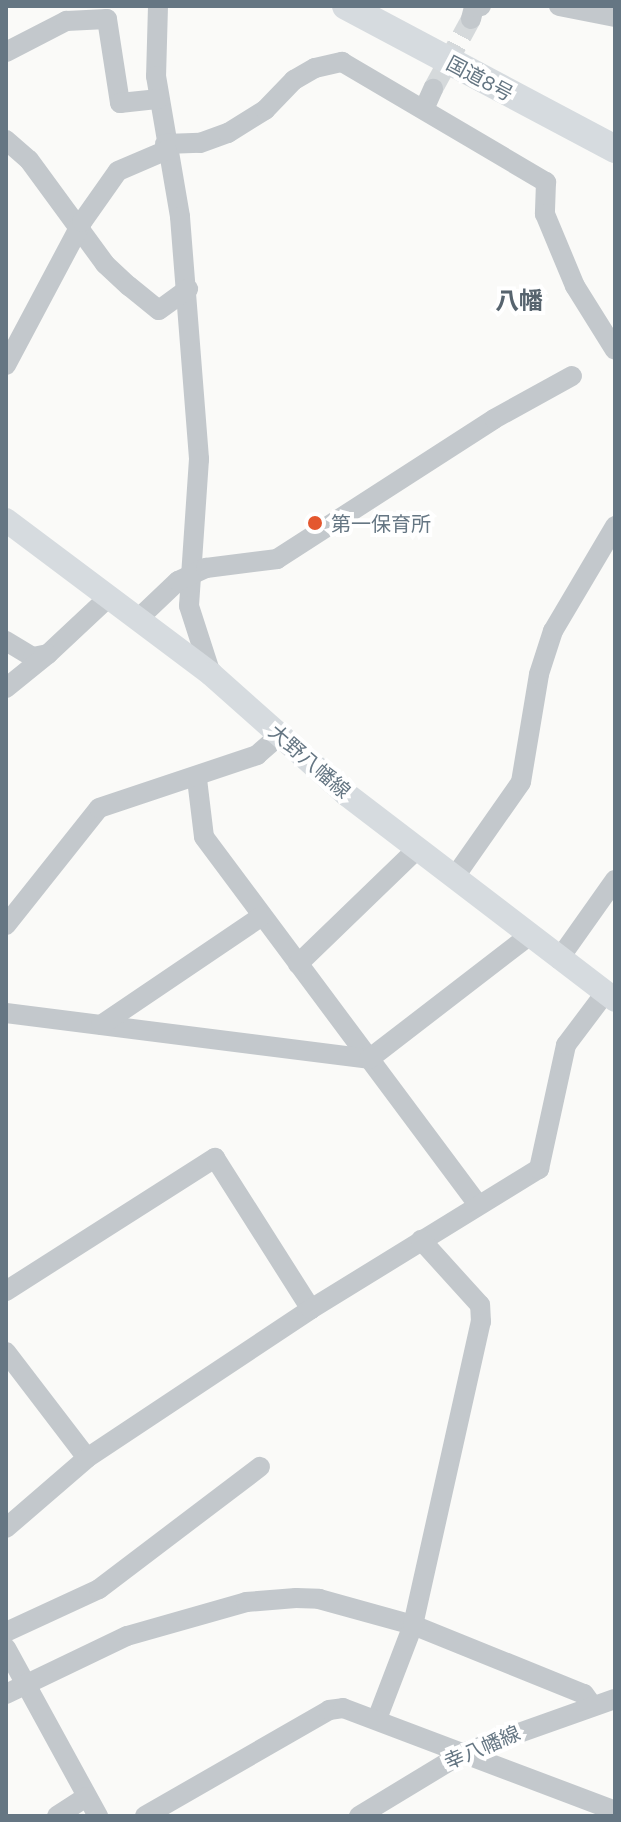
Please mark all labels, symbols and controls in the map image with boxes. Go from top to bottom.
street label: 国道8号 [443,50,517,106]
district label: 八幡 [495,286,543,314]
place label: 第一保育所 [331,511,431,535]
marker: 第一保育所 [306,514,324,532]
street label: 大野八幡線 [264,719,356,803]
street label: 幸八幡線 [440,1720,524,1774]

